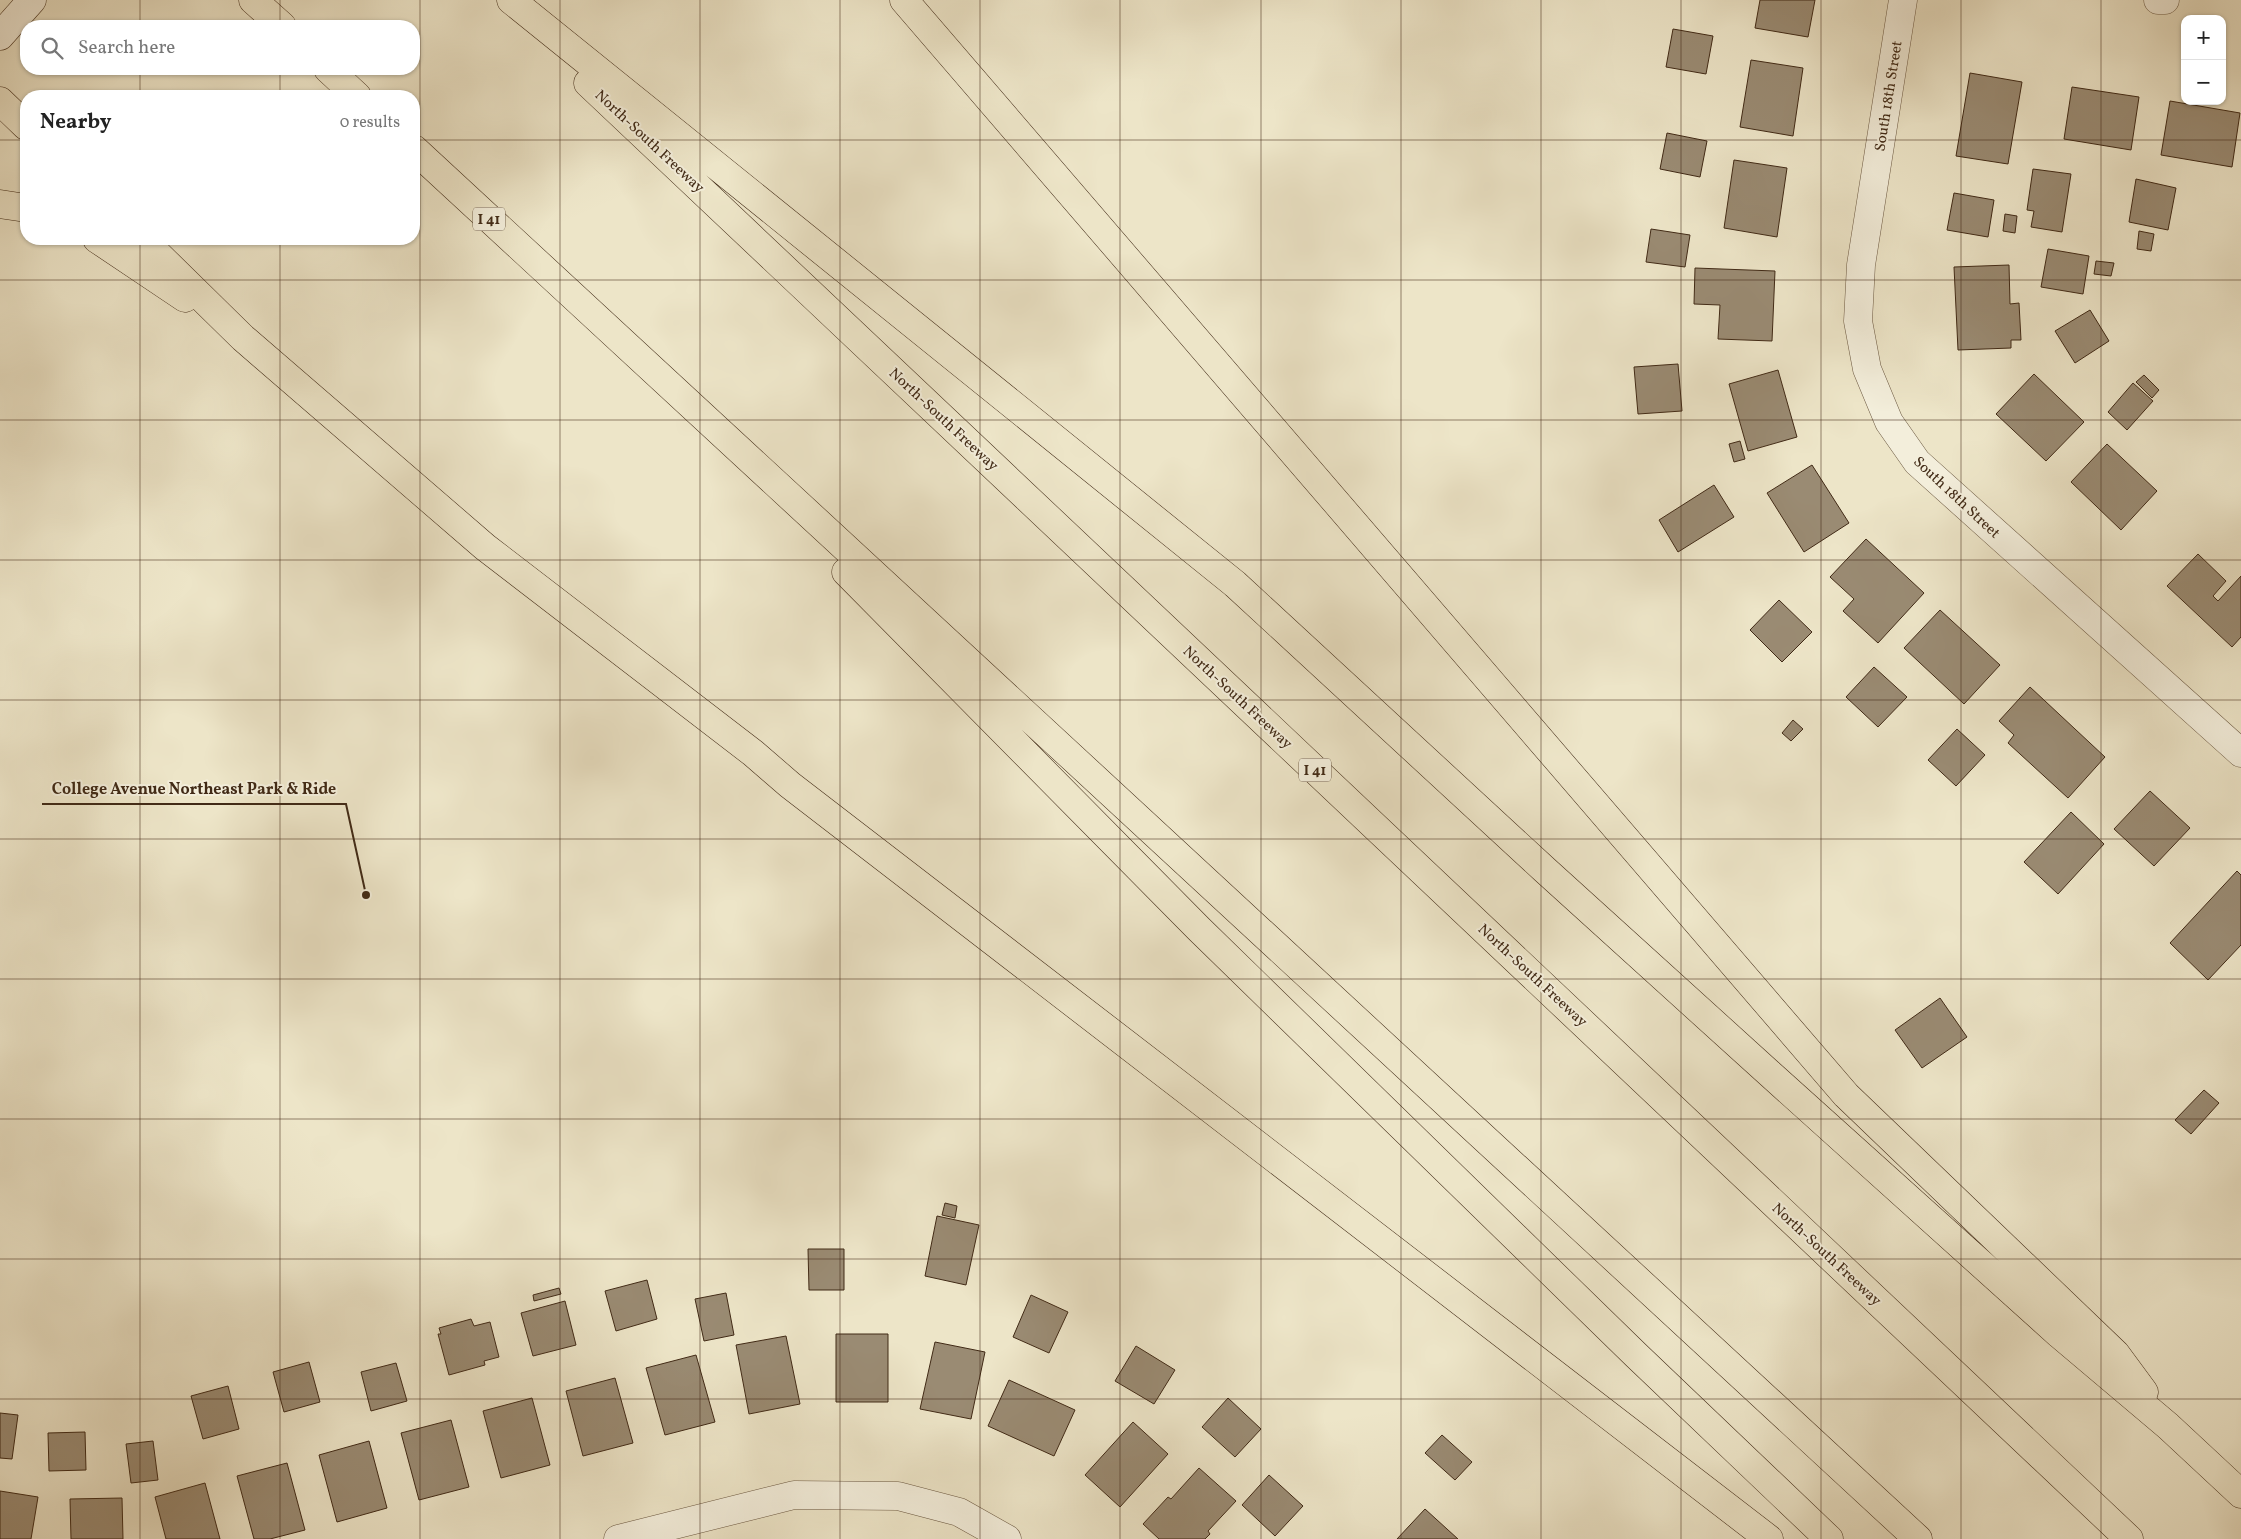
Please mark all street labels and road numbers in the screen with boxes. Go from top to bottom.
street label: South 18th Street [1870,39,1909,153]
street label: North-South Freeway [590,86,708,199]
road number: I 41 [473,208,505,230]
street label: North-South Freeway [884,364,1002,477]
street label: South 18th Street [1908,452,2004,544]
street label: North-South Freeway [1178,642,1296,755]
road number: I 41 [1299,758,1331,782]
street label: North-South Freeway [1473,920,1591,1033]
street label: North-South Freeway [1767,1199,1885,1312]

